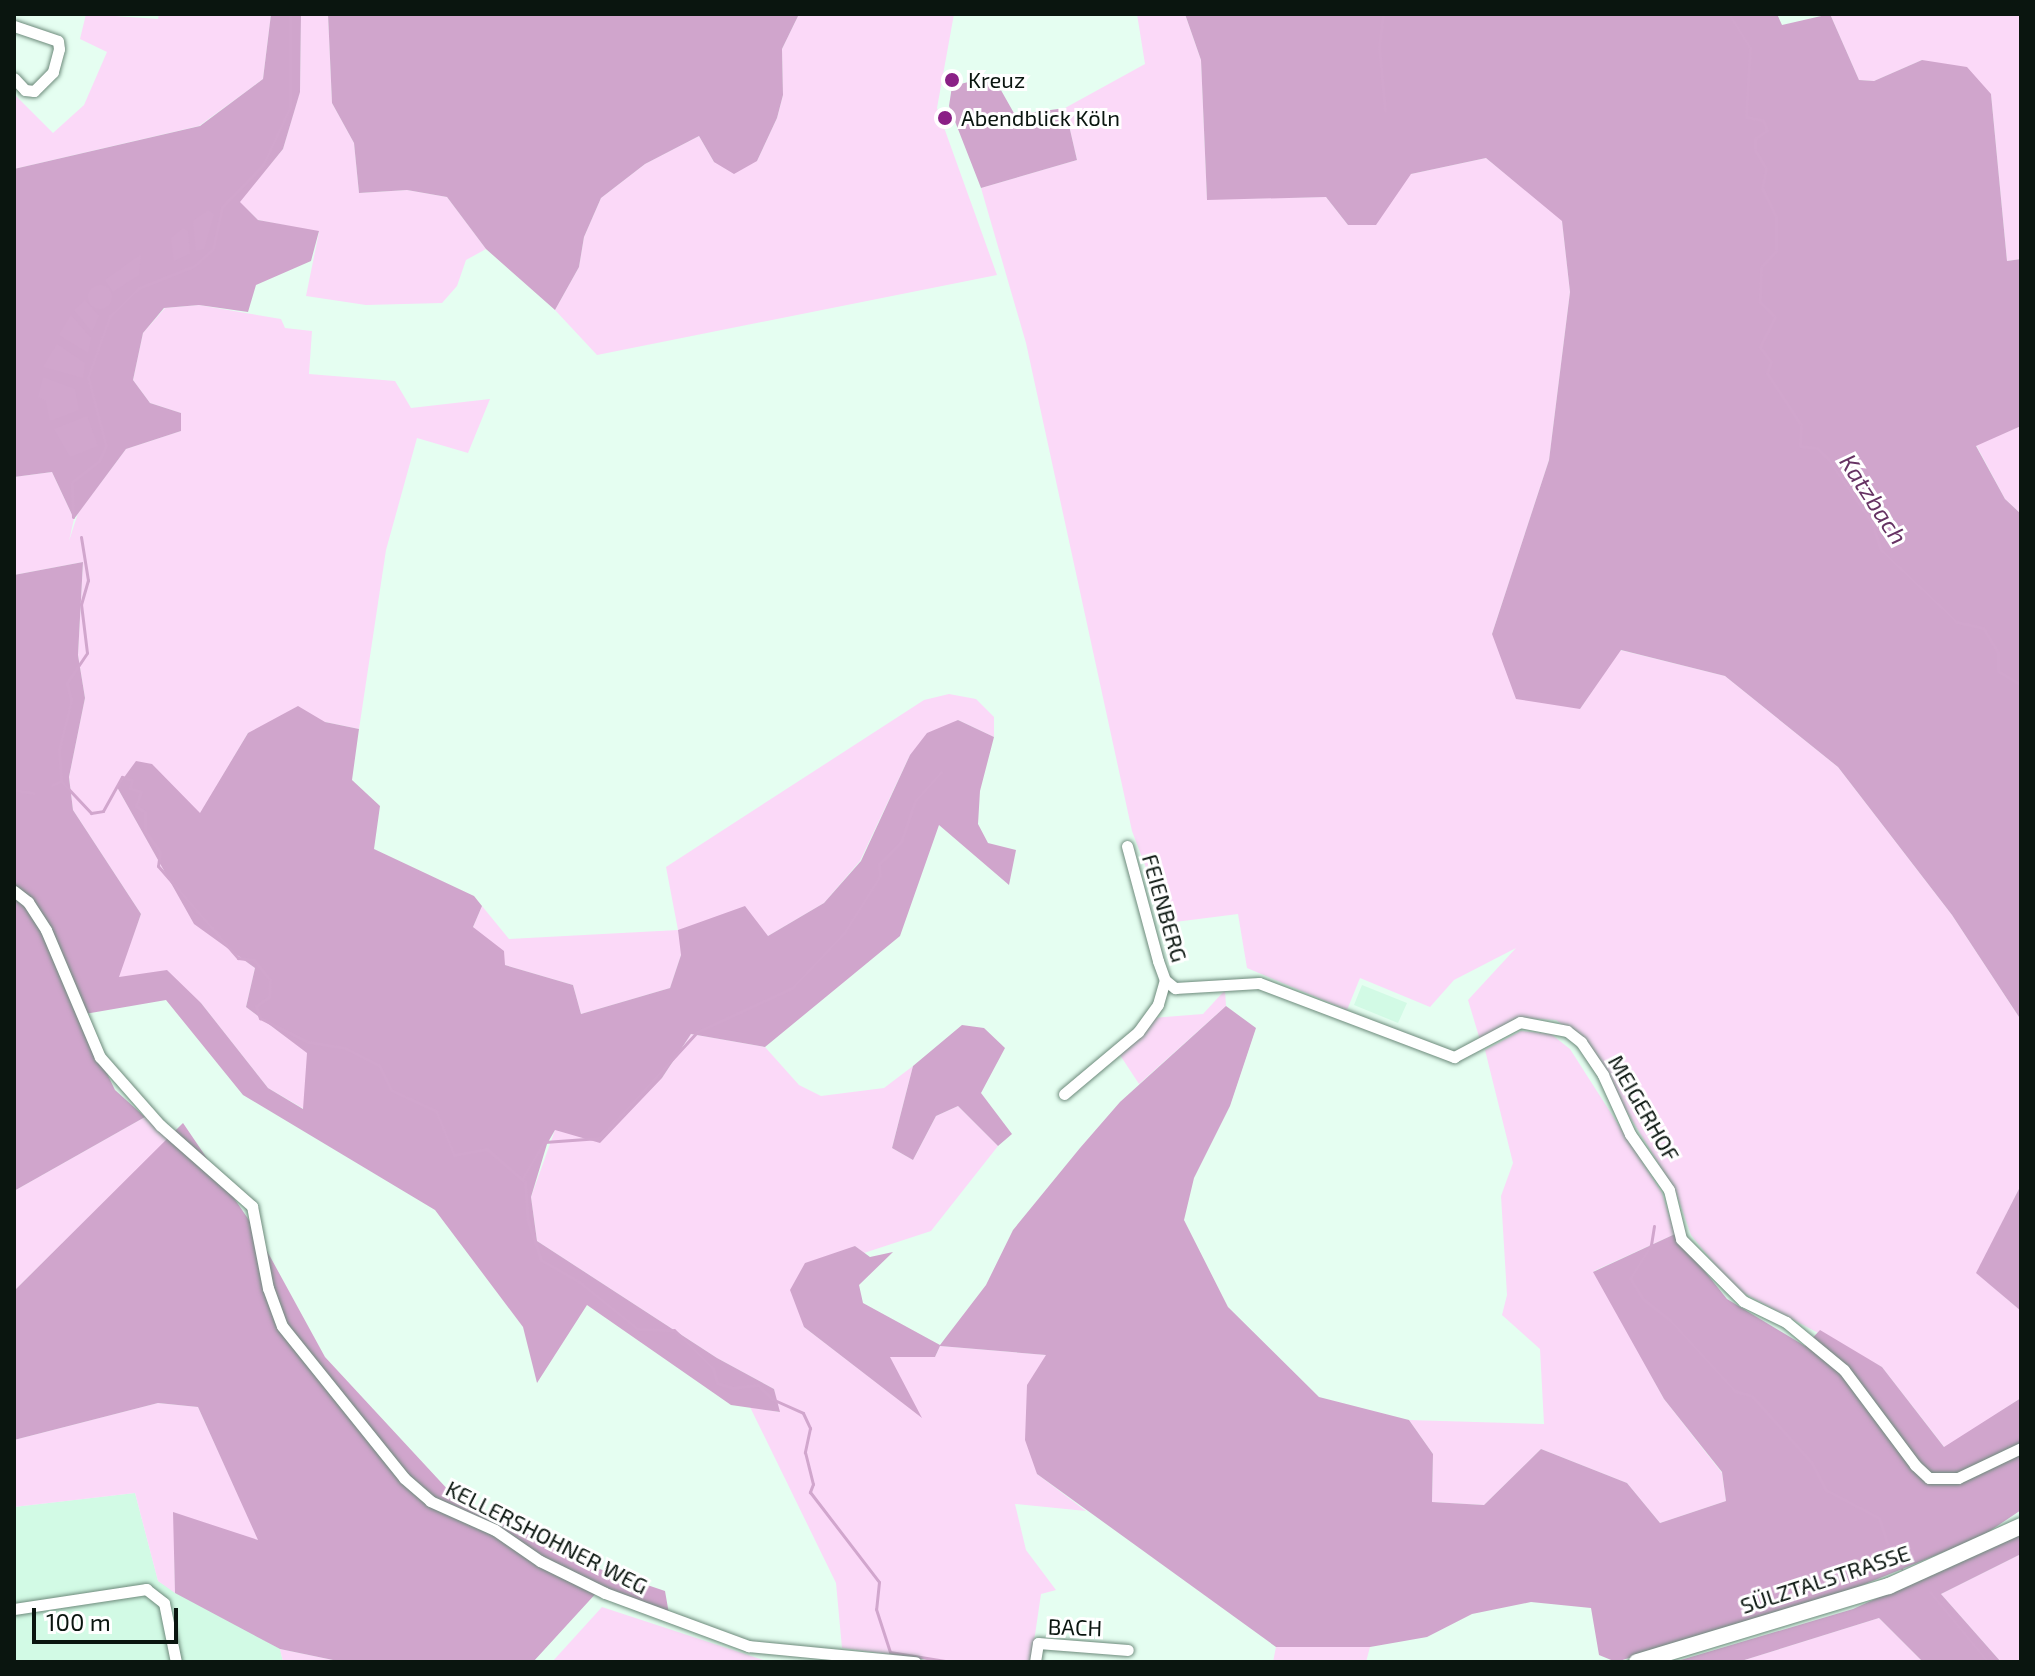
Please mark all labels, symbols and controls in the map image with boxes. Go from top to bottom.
place label: Kreuz [968,67,1025,93]
marker: Kreuz [943,71,961,89]
place label: Abendblick Köln [961,105,1120,131]
marker: Abendblick Köln [936,109,954,127]
water label: Katzbach [1834,448,1914,550]
street label: FEIENBERG [1137,851,1193,965]
street label: MEIGERHOF [1603,1050,1685,1166]
street label: KELLERSHOHNER WEG [442,1475,652,1599]
street label: SÜLZTALSTRASSE [1737,1539,1913,1619]
scale bar [36,1592,182,1642]
text: 100 m [46,1607,111,1636]
street label: BACH [1047,1613,1103,1641]

